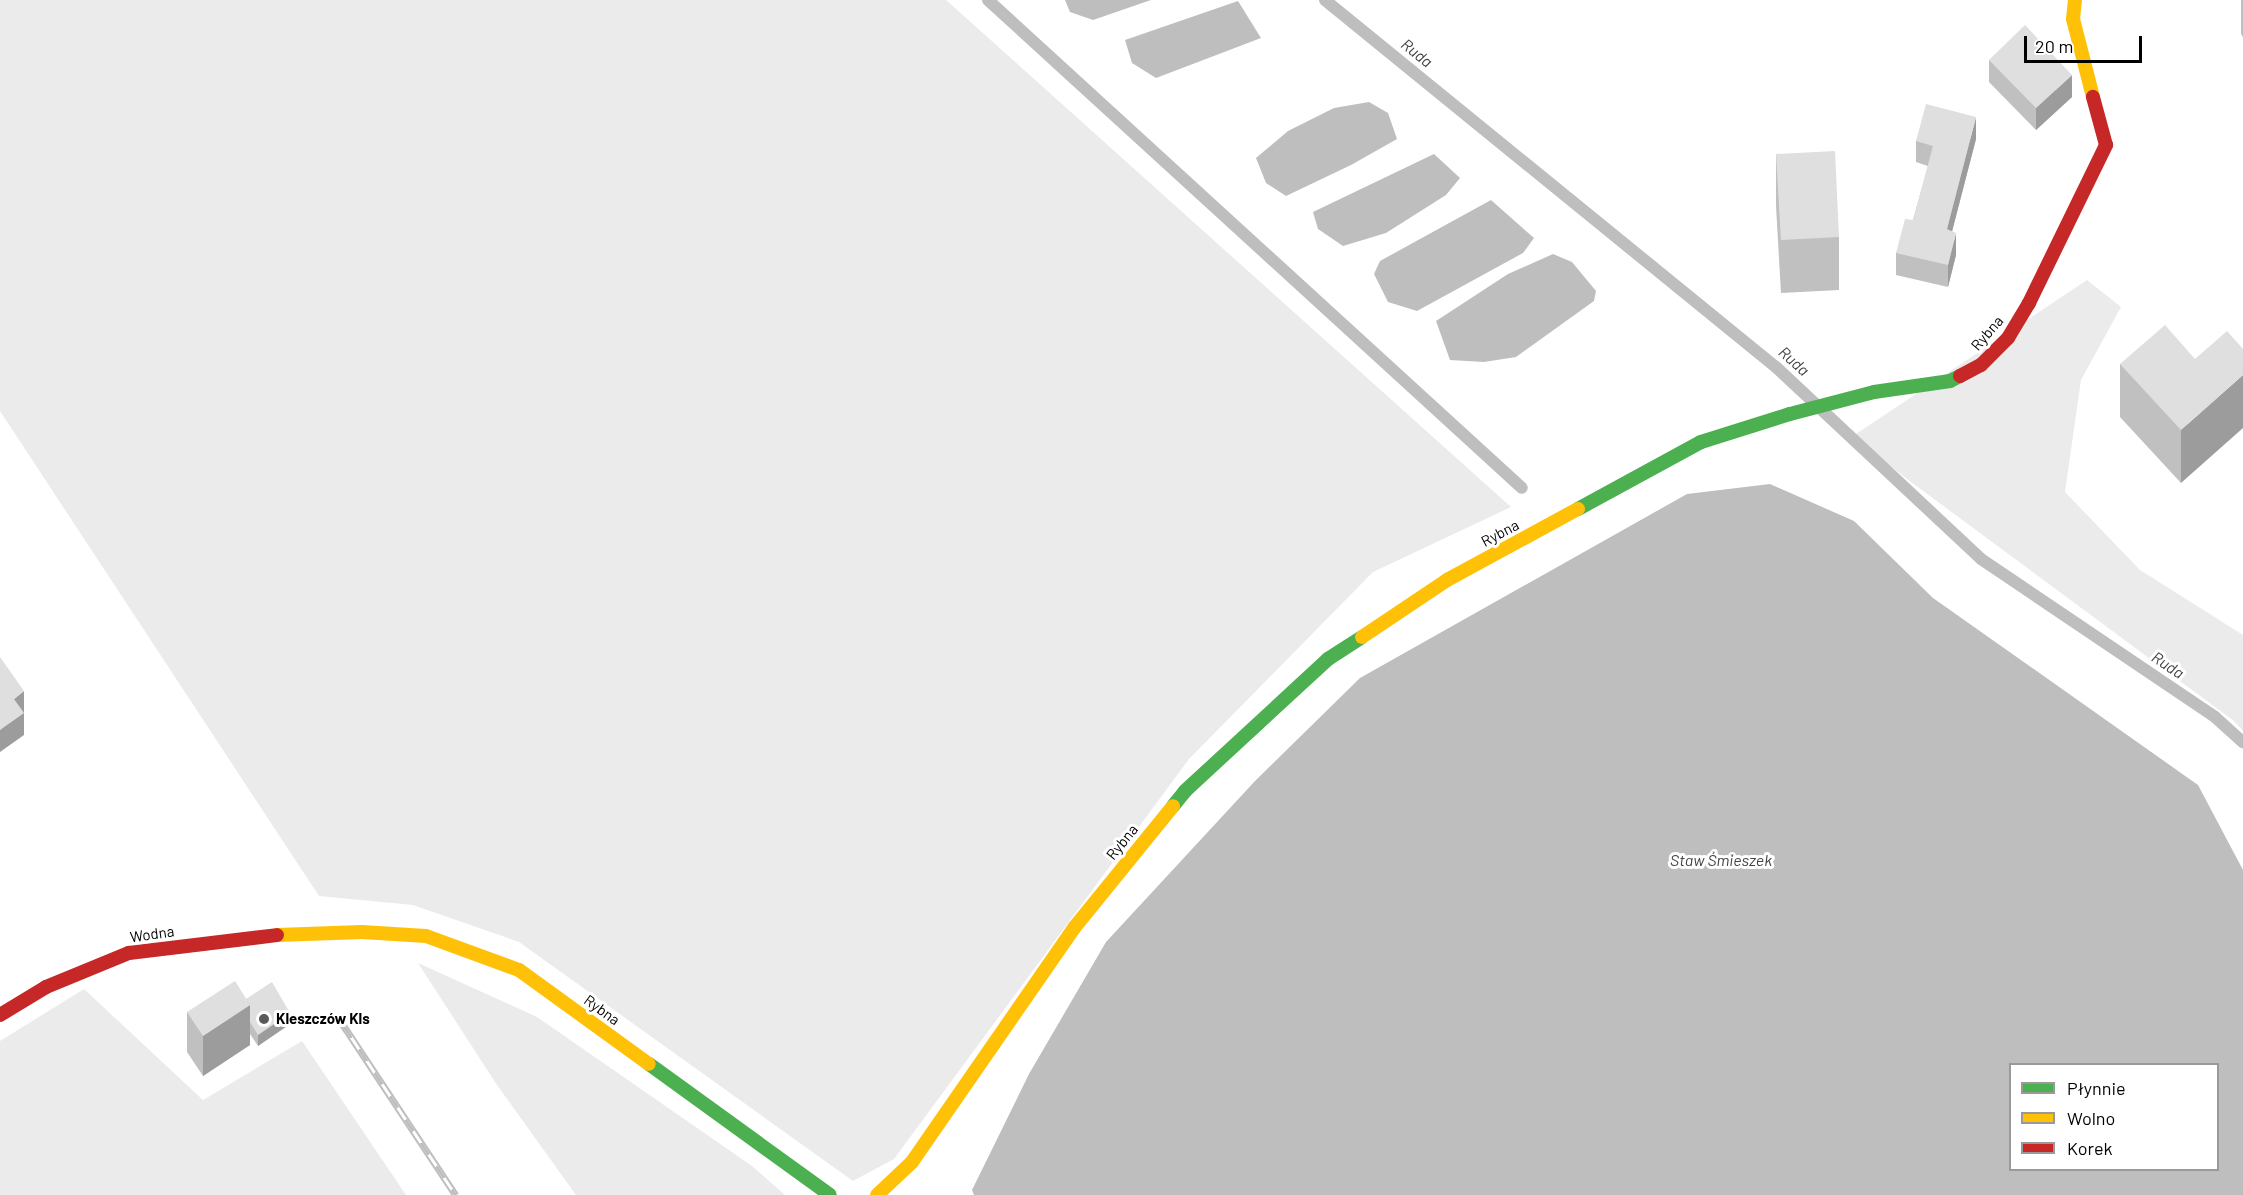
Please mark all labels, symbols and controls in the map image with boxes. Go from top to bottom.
scale bar [2027,24,2146,62]
water label: Ruda [1397,35,1437,71]
text: 20 m [2035,35,2073,57]
street label: Rybna [1967,312,2007,354]
water label: Ruda [1775,342,1813,380]
street label: Rybna [1478,516,1522,550]
water label: Ruda [2148,647,2188,683]
street label: Rybna [1102,821,1142,863]
water label: Staw Śmieszek [1670,850,1772,870]
street label: Wodna [129,922,175,946]
street label: Rybna [581,991,623,1029]
place label: Kleszczów Kls [276,1010,370,1028]
marker: Kleszczów Kls [257,1012,271,1026]
legend [2009,1063,2219,1171]
text: Płynnie [2067,1077,2126,1099]
text: Wolno [2067,1107,2115,1129]
text: Korek [2067,1137,2113,1159]

